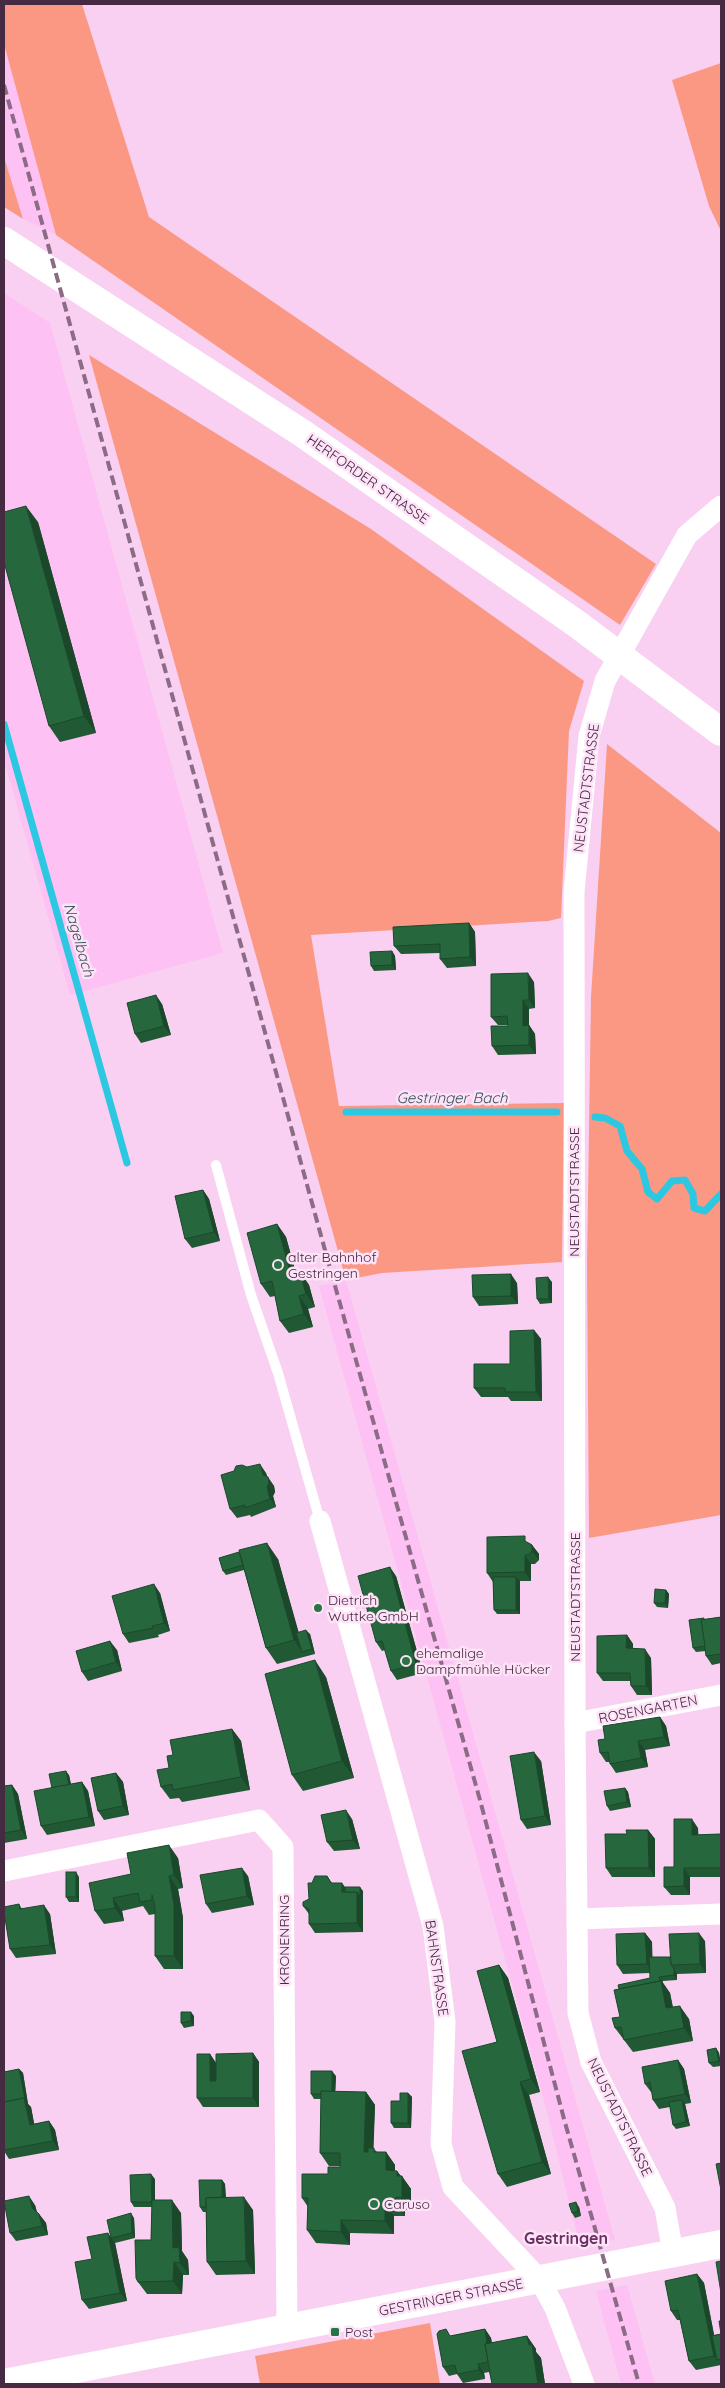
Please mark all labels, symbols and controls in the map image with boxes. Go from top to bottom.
street label: HERFORDER STRASSE [303,430,433,528]
street label: NEUSTADTSTRASSE [569,723,603,853]
water label: Nagelbach [60,901,99,979]
water label: Gestringer Bach [396,1088,508,1107]
street label: NEUSTADTSTRASSE [565,1127,583,1257]
place label: alter Bahnhof Gestringen [288,1248,377,1282]
marker: alter Bahnhof Gestringen [272,1259,284,1271]
street label: NEUSTADTSTRASSE [566,1532,584,1662]
place label: Dietrich Wuttke GmbH [328,1591,419,1625]
marker: Dietrich Wuttke GmbH [312,1602,324,1614]
place label: ehemalige Dampfmühle Hücker [416,1644,551,1678]
marker: ehemalige Dampfmühle Hücker [400,1655,412,1667]
street label: ROSENGARTEN [597,1691,699,1727]
street label: KRONENRING [275,1895,293,1985]
street label: BAHNSTRASSE [421,1919,453,2017]
street label: NEUSTADTSTRASSE [584,2055,656,2179]
place label: Caruso [384,2195,430,2213]
marker: Caruso [368,2198,380,2210]
district label: Gestringen [524,2228,608,2248]
street label: GESTRINGER STRASSE [377,2274,525,2320]
place label: Post [345,2323,373,2341]
marker: Post [329,2326,341,2338]

